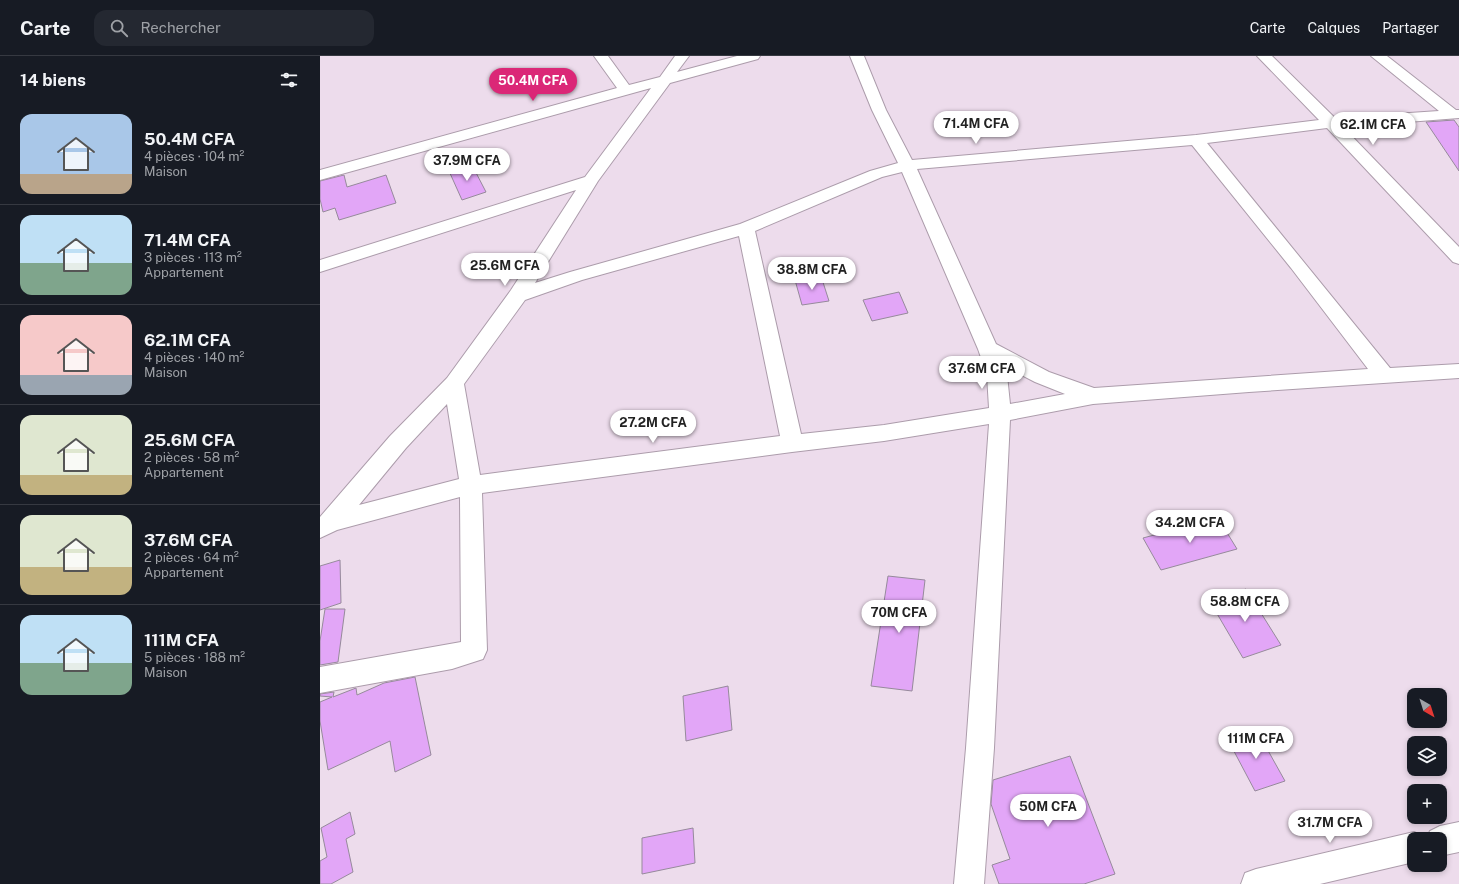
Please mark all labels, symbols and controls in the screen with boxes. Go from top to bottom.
search box [94,10,374,46]
text: Carte [20,17,70,39]
icon: search [108,17,130,39]
text: Rechercher [140,19,221,36]
text: Carte [1250,20,1286,36]
text: Calques [1308,20,1360,36]
text: Partager [1382,20,1439,36]
pin: 50.4M CFA [487,68,579,102]
icon: filters [278,69,300,91]
text: 14 biens [20,70,86,90]
text: 50.4M CFA [498,73,568,88]
pin: 71.4M CFA [930,111,1022,145]
pin: 62.1M CFA [1327,112,1419,146]
text: 71.4M CFA [943,116,1009,131]
text: 62.1M CFA [1340,117,1406,132]
text: 50.4M CFA [144,129,235,149]
icon: home [52,130,100,178]
pin: 37.9M CFA [421,148,513,182]
text: 4 pièces · 104 m² [144,149,244,164]
text: 37.9M CFA [433,153,501,168]
text: Maison [144,164,187,179]
text: 71.4M CFA [144,230,231,250]
icon: home [52,231,100,279]
text: 3 pièces · 113 m² [144,250,242,265]
pin: 25.6M CFA [459,253,551,287]
pin: 38.8M CFA [766,257,858,291]
text: 25.6M CFA [470,258,540,273]
text: 38.8M CFA [777,262,847,277]
text: Appartement [144,265,224,280]
text: 62.1M CFA [144,330,231,350]
icon: home [52,331,100,379]
text: 4 pièces · 140 m² [144,350,244,365]
pin: 37.6M CFA [936,356,1028,390]
text: 37.6M CFA [948,361,1016,376]
text: Maison [144,365,187,380]
pin: 27.2M CFA [607,410,699,444]
text: 27.2M CFA [619,415,687,430]
text: 25.6M CFA [144,430,235,450]
icon: home [52,431,100,479]
text: 2 pièces · 58 m² [144,450,239,465]
text: Appartement [144,465,224,480]
pin: 34.2M CFA [1144,510,1236,544]
text: 34.2M CFA [1155,515,1225,530]
text: 37.6M CFA [144,530,233,550]
icon: home [52,531,100,579]
text: 2 pièces · 64 m² [144,550,239,565]
text: Appartement [144,565,224,580]
pin: 58.8M CFA [1199,589,1291,623]
text: 58.8M CFA [1210,594,1280,609]
pin: 70M CFA [862,600,936,634]
text: 70M CFA [870,605,928,620]
text: 111M CFA [144,630,219,650]
icon: home [52,631,100,679]
text: 5 pièces · 188 m² [144,650,245,665]
text: Maison [144,665,187,680]
north arrow [1407,688,1447,728]
map controls [1407,688,1447,872]
pin: 111M CFA [1215,726,1297,760]
text: 111M CFA [1227,731,1285,746]
button: layers [1407,736,1447,776]
button: + [1407,784,1447,824]
pin: 50M CFA [1011,794,1085,828]
text: 50M CFA [1019,799,1077,814]
pin: 31.7M CFA [1284,810,1376,844]
text: 31.7M CFA [1297,815,1363,830]
button: − [1407,832,1447,872]

